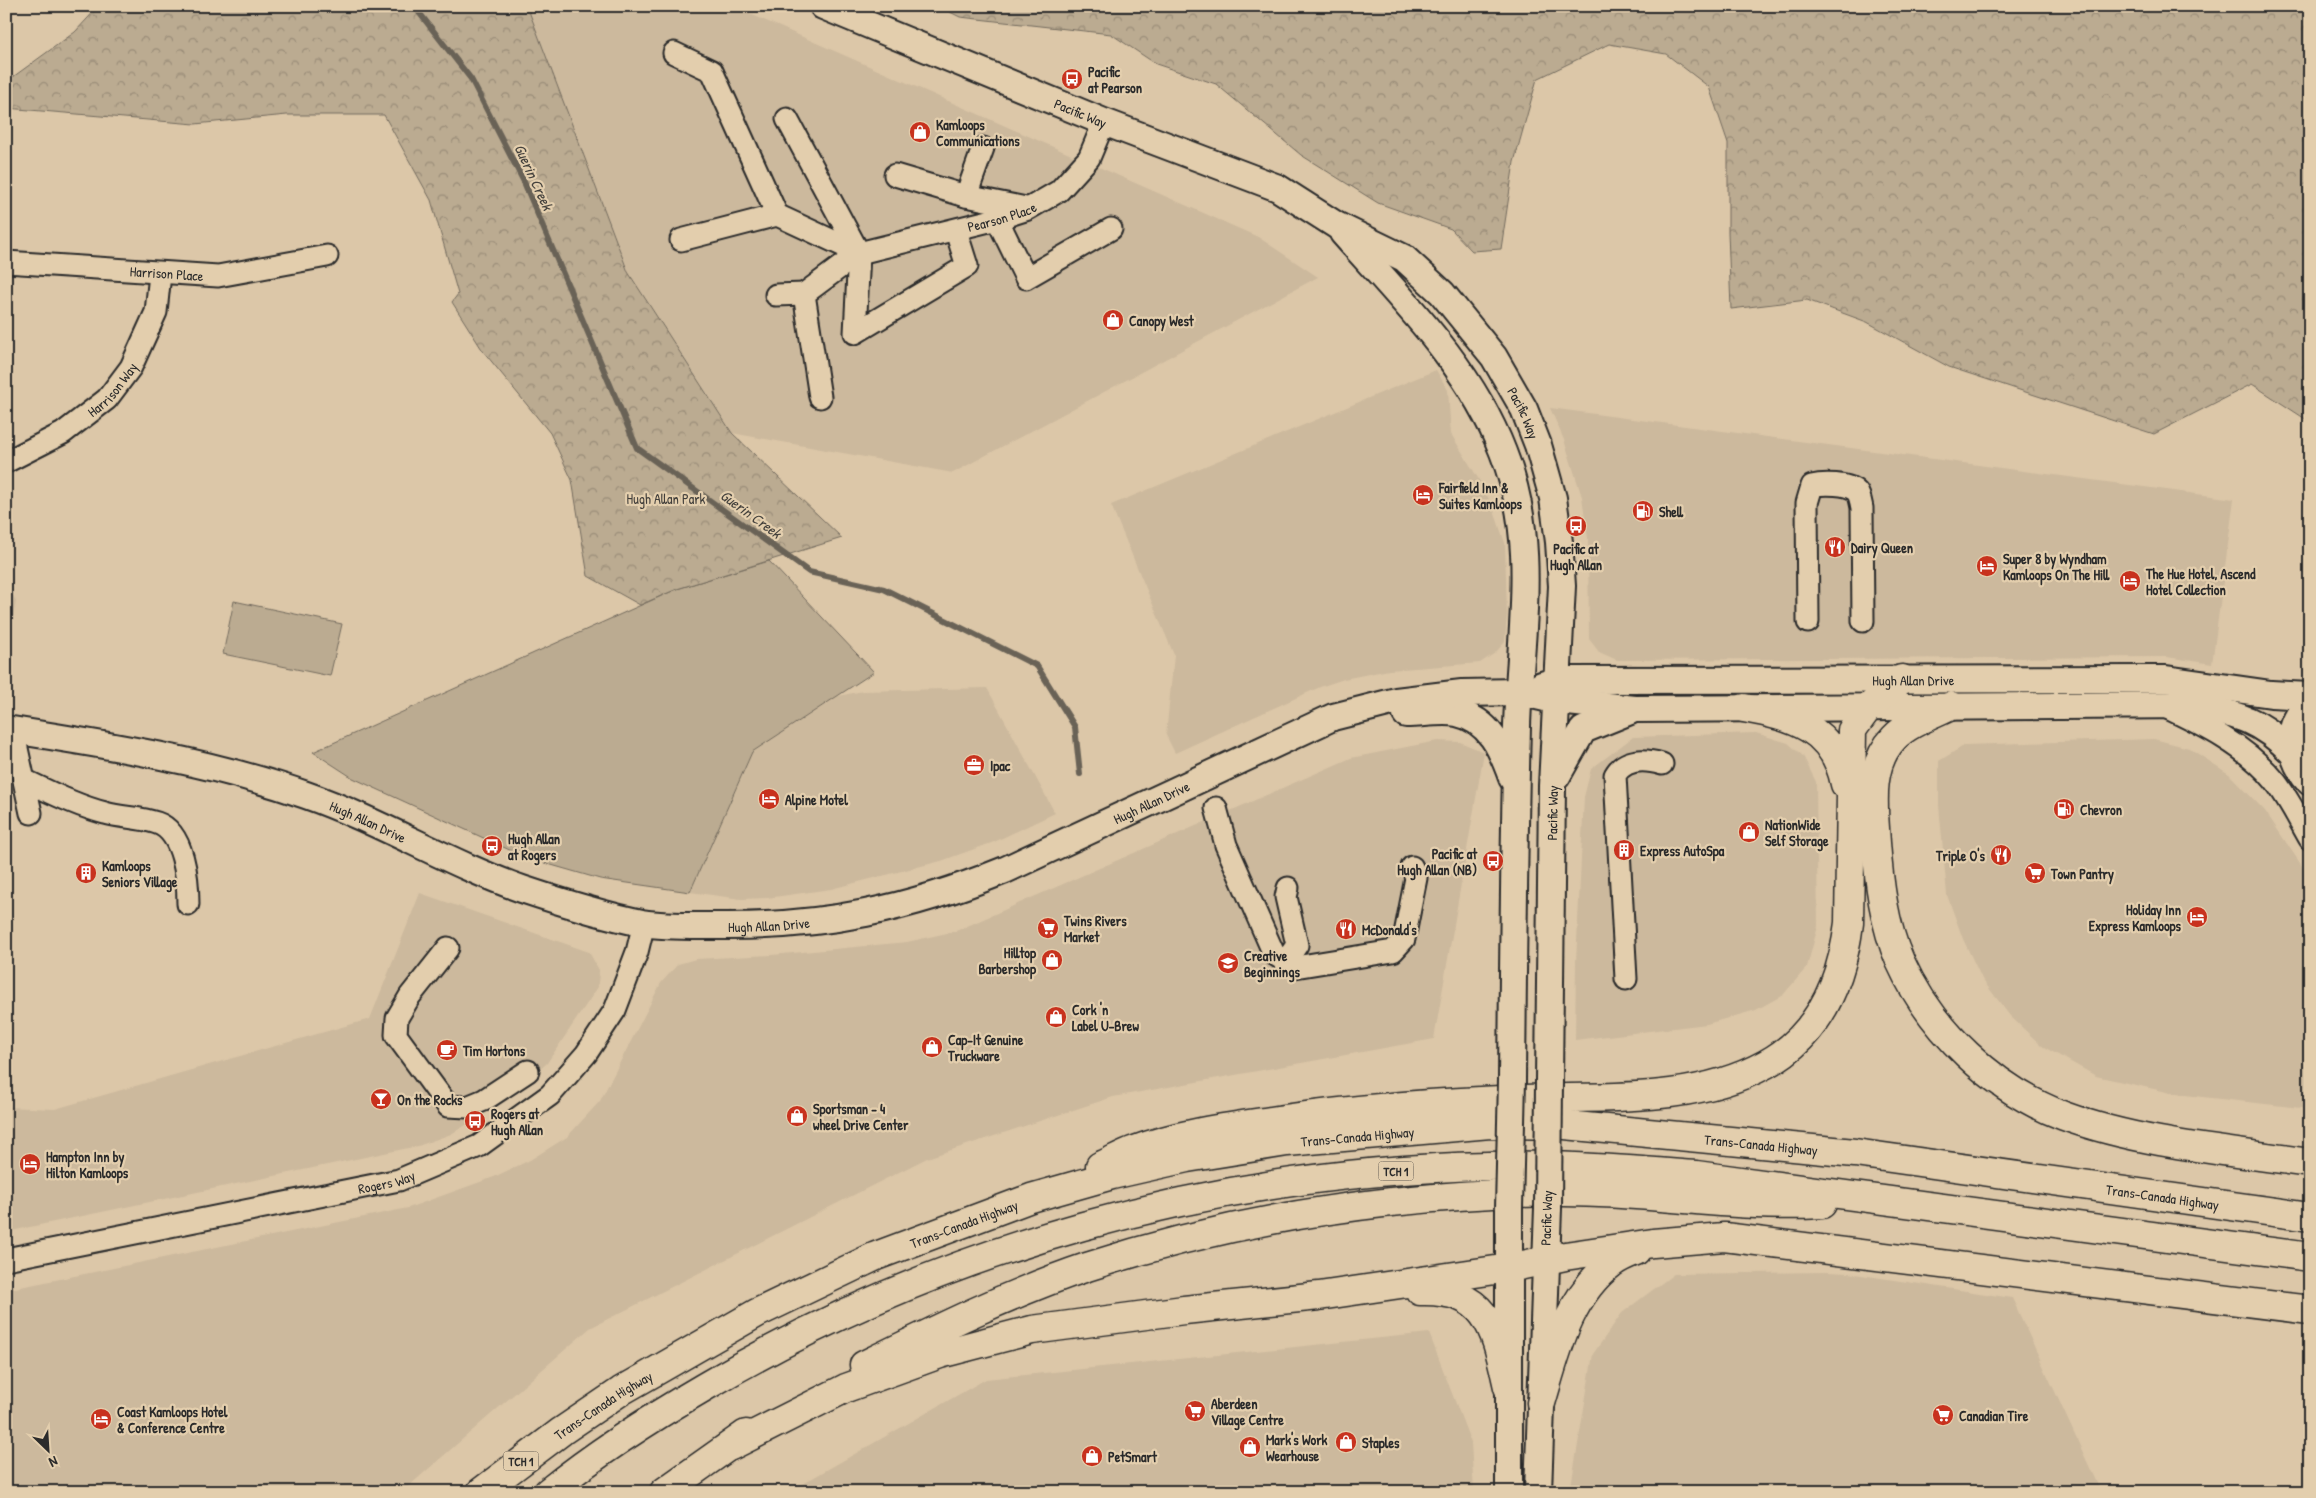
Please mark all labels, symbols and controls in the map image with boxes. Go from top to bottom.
place label: Pacific at Pearson [1088,62,1142,97]
bus stop icon: Pacific at Pearson [1060,67,1084,91]
street label: Pacific Way [1052,93,1110,133]
place label: Kamloops Communications [936,115,1020,150]
shop icon: Kamloops Communications [908,120,932,144]
water label: Guerin Creek [510,141,559,215]
street label: Pearson Place [965,197,1040,235]
street label: Harrison Place [129,261,204,285]
shop icon: Canopy West [1101,308,1125,332]
place label: Canopy West [1129,311,1195,332]
street label: Harrison Way [83,360,142,421]
street label: Pacific Way [1504,383,1544,442]
place label: Fairfield Inn & Suites Kamloops [1438,478,1522,515]
hotel icon: Fairfield Inn & Suites Kamloops [1411,483,1435,507]
water label: Guerin Creek [716,485,787,544]
park label: Hugh Allan Park [627,489,706,509]
fuel station icon: Shell [1631,499,1655,523]
place label: Shell [1659,502,1684,521]
bus stop icon: Pacific at Hugh Allan [1564,514,1588,538]
restaurant icon: Dairy Queen [1823,535,1847,559]
place label: Dairy Queen [1851,538,1913,559]
place label: Pacific at Hugh Allan [1550,539,1602,576]
place label: Super 8 by Wyndham Kamloops On The Hill [2003,549,2110,586]
hotel icon: Super 8 by Wyndham Kamloops On The Hill [1975,554,1999,578]
place label: The Hue Hotel, Ascend Hotel Collection [2145,564,2256,599]
hotel icon: The Hue Hotel, Ascend Hotel Collection [2118,569,2142,593]
street label: Hugh Allan Drive [1872,670,1955,690]
office icon: Ipac [962,753,986,777]
place label: Ipac [990,756,1011,777]
street label: Hugh Allan Drive [1110,776,1193,828]
street label: Pacific Way [1542,785,1563,841]
hotel icon: Alpine Motel [757,787,781,811]
place label: Alpine Motel [785,790,848,811]
street label: Hugh Allan Drive [327,796,410,847]
fuel station icon: Chevron [2052,797,2076,821]
place label: Chevron [2080,800,2122,819]
place label: NationWide Self Storage [1765,815,1829,852]
shop icon: NationWide Self Storage [1737,820,1761,844]
place label: Hugh Allan at Rogers [508,829,560,866]
bus stop icon: Hugh Allan at Rogers [480,834,504,858]
building icon: Express AutoSpa [1612,838,1636,862]
place label: Express AutoSpa [1640,841,1725,862]
restaurant icon: Triple O's [1989,843,2013,867]
place label: Pacific at Hugh Allan (NB) [1397,844,1478,881]
place label: Triple O's [1935,846,1986,867]
bus stop icon: Pacific at Hugh Allan (NB) [1481,849,1505,873]
place label: Kamloops Seniors Village [102,856,178,893]
building icon: Kamloops Seniors Village [74,861,98,885]
supermarket icon: Town Pantry [2023,861,2047,885]
place label: Town Pantry [2050,864,2114,885]
place label: Holiday Inn Express Kamloops [2089,900,2182,937]
hotel icon: Holiday Inn Express Kamloops [2185,905,2209,929]
place label: Twins Rivers Market [1063,911,1127,946]
street label: Hugh Allan Drive [728,912,811,936]
supermarket icon: Twins Rivers Market [1036,916,1060,940]
restaurant icon: McDonald's [1334,917,1358,941]
place label: McDonald's [1362,920,1417,939]
place label: Hilltop Barbershop [978,943,1037,980]
place label: Creative Beginnings [1244,946,1300,983]
shop icon: Hilltop Barbershop [1040,948,1064,972]
school or university icon: Creative Beginnings [1216,951,1240,975]
place label: Cork 'n Label U-Brew [1072,1000,1139,1035]
shop icon: Cork 'n Label U-Brew [1044,1005,1068,1029]
place label: Cap-It Genuine Truckware [947,1030,1024,1065]
shop icon: Cap-It Genuine Truckware [920,1035,944,1059]
cafe icon: Tim Hortons [435,1038,459,1062]
place label: Tim Hortons [462,1041,526,1060]
bar icon: On the Rocks [369,1087,393,1111]
place label: On the Rocks [397,1090,463,1109]
place label: Sportsman - 4 wheel Drive Center [813,1099,909,1134]
place label: Rogers at Hugh Allan [491,1104,543,1141]
shop icon: Sportsman - 4 wheel Drive Center [785,1104,809,1128]
bus stop icon: Rogers at Hugh Allan [463,1109,487,1133]
street label: Trans-Canada Highway [1300,1121,1415,1150]
street label: Trans-Canada Highway [1703,1129,1819,1160]
place label: Hampton Inn by Hilton Kamloops [46,1147,129,1184]
hotel icon: Hampton Inn by Hilton Kamloops [18,1152,42,1176]
road number: TCH 1 [1378,1162,1414,1180]
street label: Rogers Way [356,1165,418,1198]
street label: Trans-Canada Highway [2105,1179,2220,1215]
street label: Pacific Way [1536,1190,1557,1246]
street label: Trans-Canada Highway [907,1194,1021,1252]
street label: Trans-Canada Highway [550,1366,656,1444]
place label: Aberdeen Village Centre [1211,1394,1284,1431]
supermarket icon: Aberdeen Village Centre [1183,1399,1207,1423]
place label: Coast Kamloops Hotel & Conference Centre [117,1402,228,1437]
supermarket icon: Canadian Tire [1931,1403,1955,1427]
place label: Canadian Tire [1959,1406,2029,1425]
hotel icon: Coast Kamloops Hotel & Conference Centre [89,1407,113,1431]
north arrow [22,1426,72,1476]
place label: Mark's Work Wearhouse [1266,1430,1328,1465]
shop icon: Staples [1334,1430,1358,1454]
place label: Staples [1362,1433,1400,1454]
shop icon: Mark's Work Wearhouse [1238,1435,1262,1459]
shop icon: PetSmart [1080,1444,1104,1468]
place label: PetSmart [1108,1447,1158,1466]
text: N [46,1452,61,1473]
road number: TCH 1 [504,1452,538,1470]

